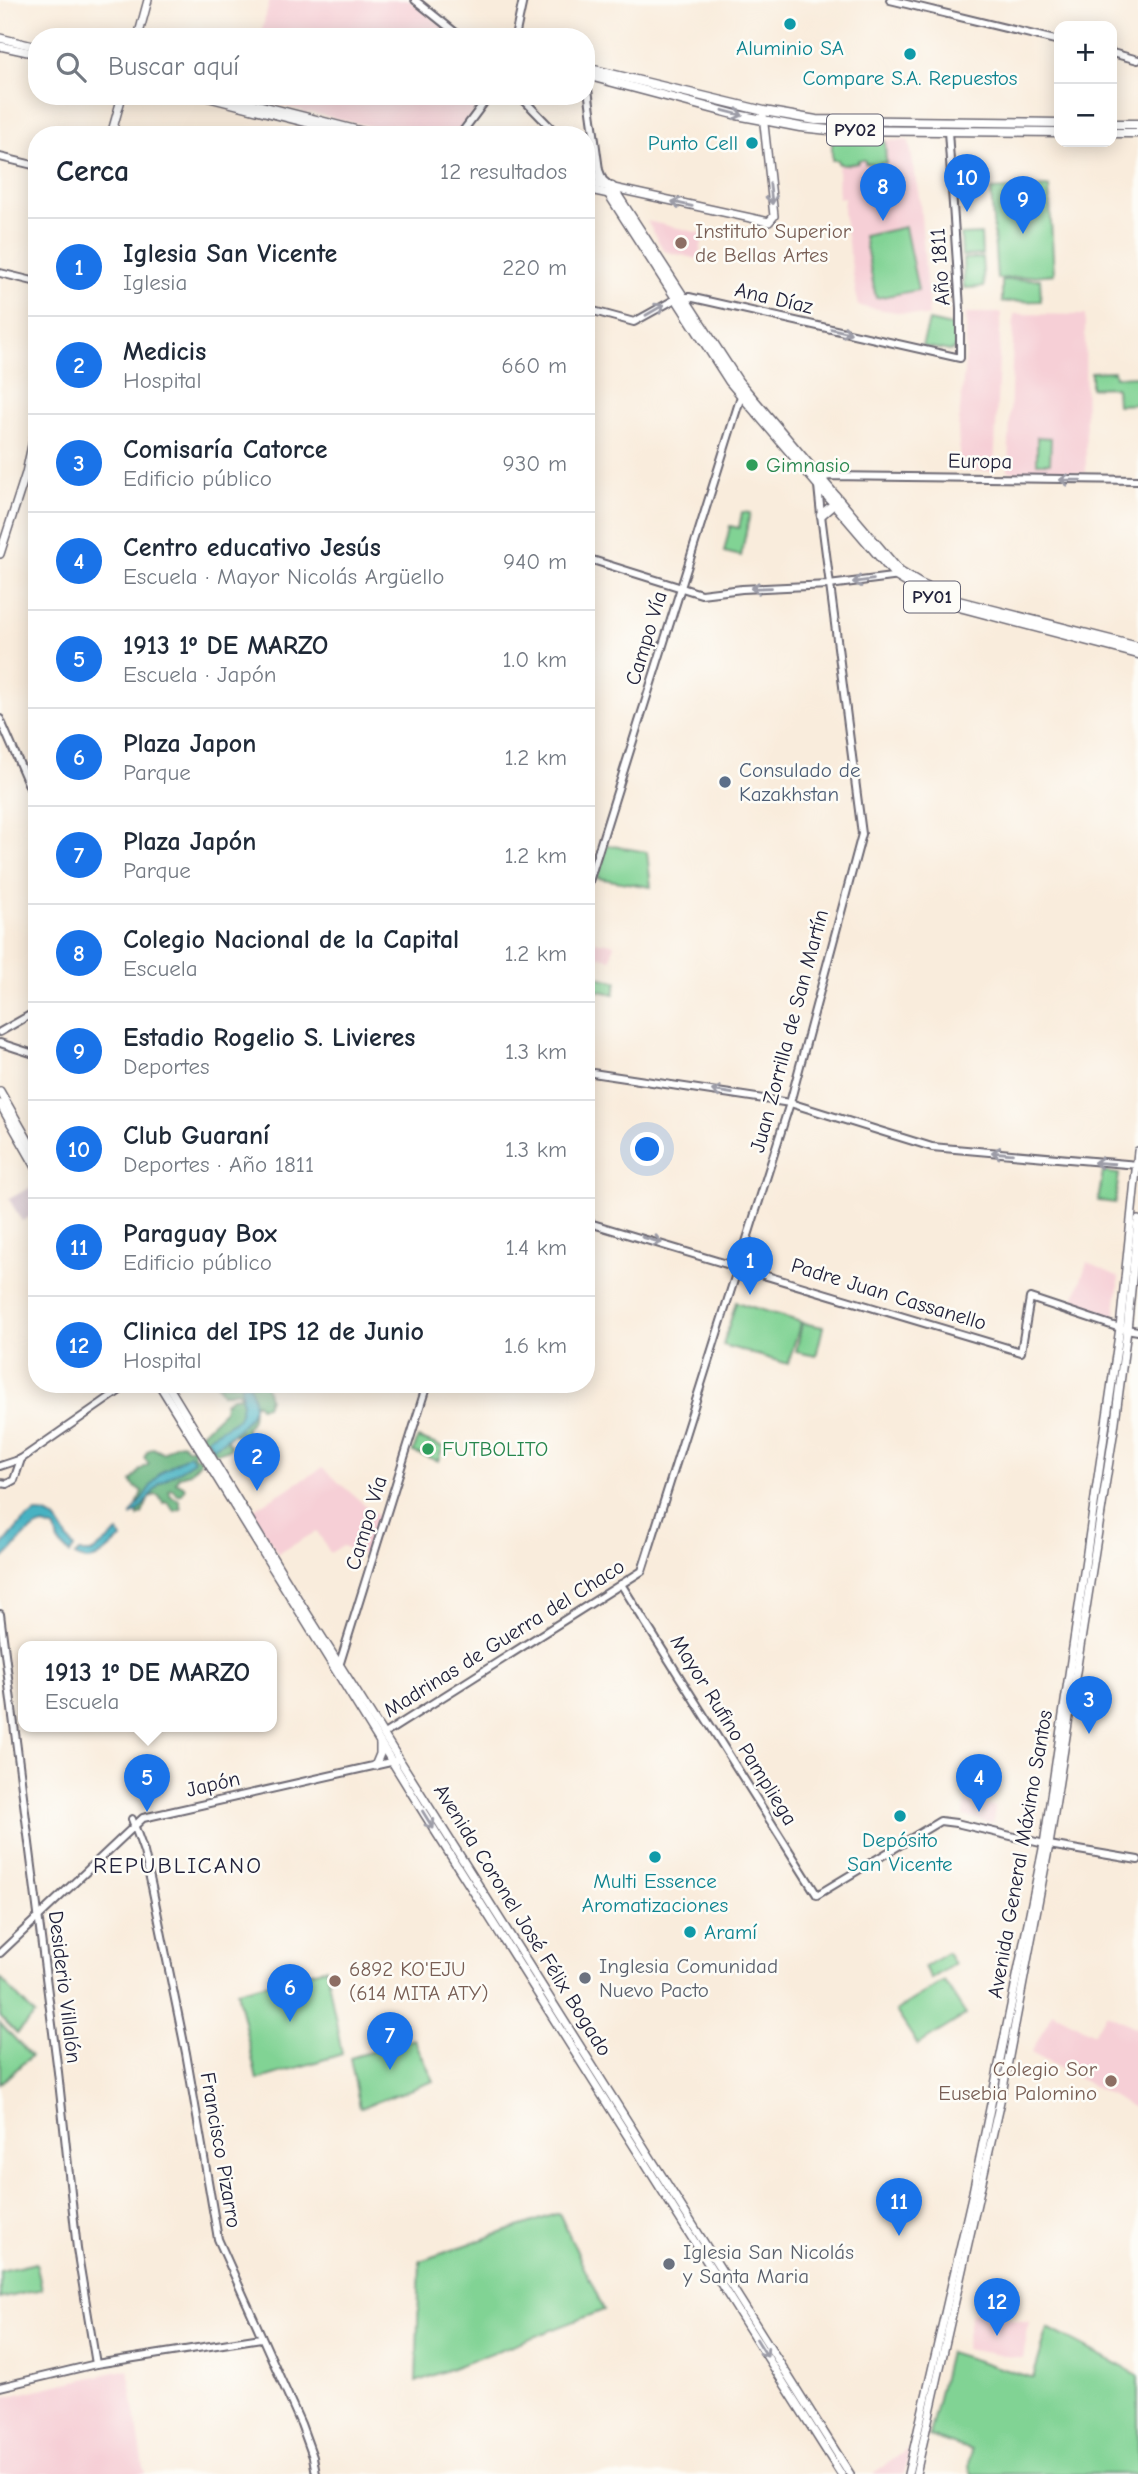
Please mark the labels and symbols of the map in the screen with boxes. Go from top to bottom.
marker: Aluminio SA [782,16,798,32]
place label: Aluminio SA [736,36,844,60]
marker: Compare S.A. Repuestos [902,46,918,62]
place label: Compare S.A. Repuestos [802,66,1018,90]
one-way arrow [721,107,744,120]
road number: PY02 [827,114,883,146]
place label: Punto Cell [648,131,738,155]
marker: Punto Cell [744,135,760,151]
pin: 10 [944,154,990,212]
pin: 8 [860,163,906,221]
pin: 9 [1000,176,1046,234]
one-way arrow [764,183,777,205]
one-way arrow [671,196,694,210]
place label: Instituto Superior de Bellas Artes [695,219,852,267]
street label: Año 1811 [925,227,955,307]
marker: Instituto Superior de Bellas Artes [673,235,689,251]
street label: Ana Díaz [733,277,815,319]
one-way arrow [645,303,665,317]
one-way arrow [829,325,852,339]
street label: Europa [948,448,1012,474]
place label: Gimnasio [766,453,850,477]
marker: Gimnasio [744,457,760,473]
one-way arrow [1059,473,1082,486]
one-way arrow [852,574,875,587]
one-way arrow [750,581,773,595]
road number: PY01 [904,582,960,612]
street label: Campo Vía [620,588,672,688]
place label: Consulado de Kazakhstan [739,758,860,806]
marker: Consulado de Kazakhstan [717,774,733,790]
street label: Juan Zorrilla de San Martín [745,907,833,1155]
one-way arrow [712,1085,734,1098]
your location [630,1132,664,1166]
one-way arrow [992,1146,1014,1159]
one-way arrow [1093,1156,1116,1169]
one-way arrow [641,1235,663,1248]
pin: 1 [727,1237,773,1295]
street label: Padre Juan Cassanello [789,1253,989,1335]
pin: 2 [234,1433,280,1491]
place label: FUTBOLITO [442,1437,548,1461]
marker: FUTBOLITO [420,1441,436,1457]
street label: Campo Vía [340,1473,392,1573]
street label: Madrinas de Guerra del Chaco [379,1554,629,1722]
street label: Mayor Rufino Pampliega [666,1630,802,1830]
pin: 3 [1066,1676,1112,1734]
street label: Avenida General Máximo Santos [983,1708,1057,2000]
pin: 5 [124,1754,170,1812]
pin: 4 [956,1754,1002,1812]
street label: Japón [184,1766,242,1802]
street label: Avenida Coronel José Félix Bogado [429,1780,617,2060]
marker: Depósito San Vicente [892,1808,908,1824]
one-way arrow [421,1809,435,1829]
place label: Depósito San Vicente [847,1828,953,1876]
marker: Multi Essence Aromatizaciones [647,1849,663,1865]
district label: REPUBLICANO [93,1852,263,1879]
place label: Multi Essence Aromatizaciones [582,1869,728,1917]
street label: Desiderio Villalón [44,1909,86,2065]
place label: Aramí [704,1920,757,1944]
marker: Aramí [682,1924,698,1940]
place label: Inglesia Comunidad Nuevo Pacto [599,1954,778,2002]
place label: 6892 KO'EJU (614 MITA ATY) [349,1957,489,2005]
pin: 6 [267,1964,313,2022]
marker: Inglesia Comunidad Nuevo Pacto [577,1970,593,1986]
marker: 6892 KO'EJU (614 MITA ATY) [327,1973,343,1989]
pin: 7 [367,2012,413,2070]
place label: Colegio Sor Eusebia Palomino [938,2057,1098,2105]
street label: Francisco Pizarro [195,2070,247,2230]
marker: Colegio Sor Eusebia Palomino [1103,2073,1119,2089]
pin: 11 [876,2178,922,2236]
place label: Iglesia San Nicolás y Santa Maria [682,2240,854,2288]
marker: Iglesia San Nicolás y Santa Maria [661,2256,677,2272]
pin: 12 [974,2278,1020,2336]
one-way arrow [755,2337,769,2357]

